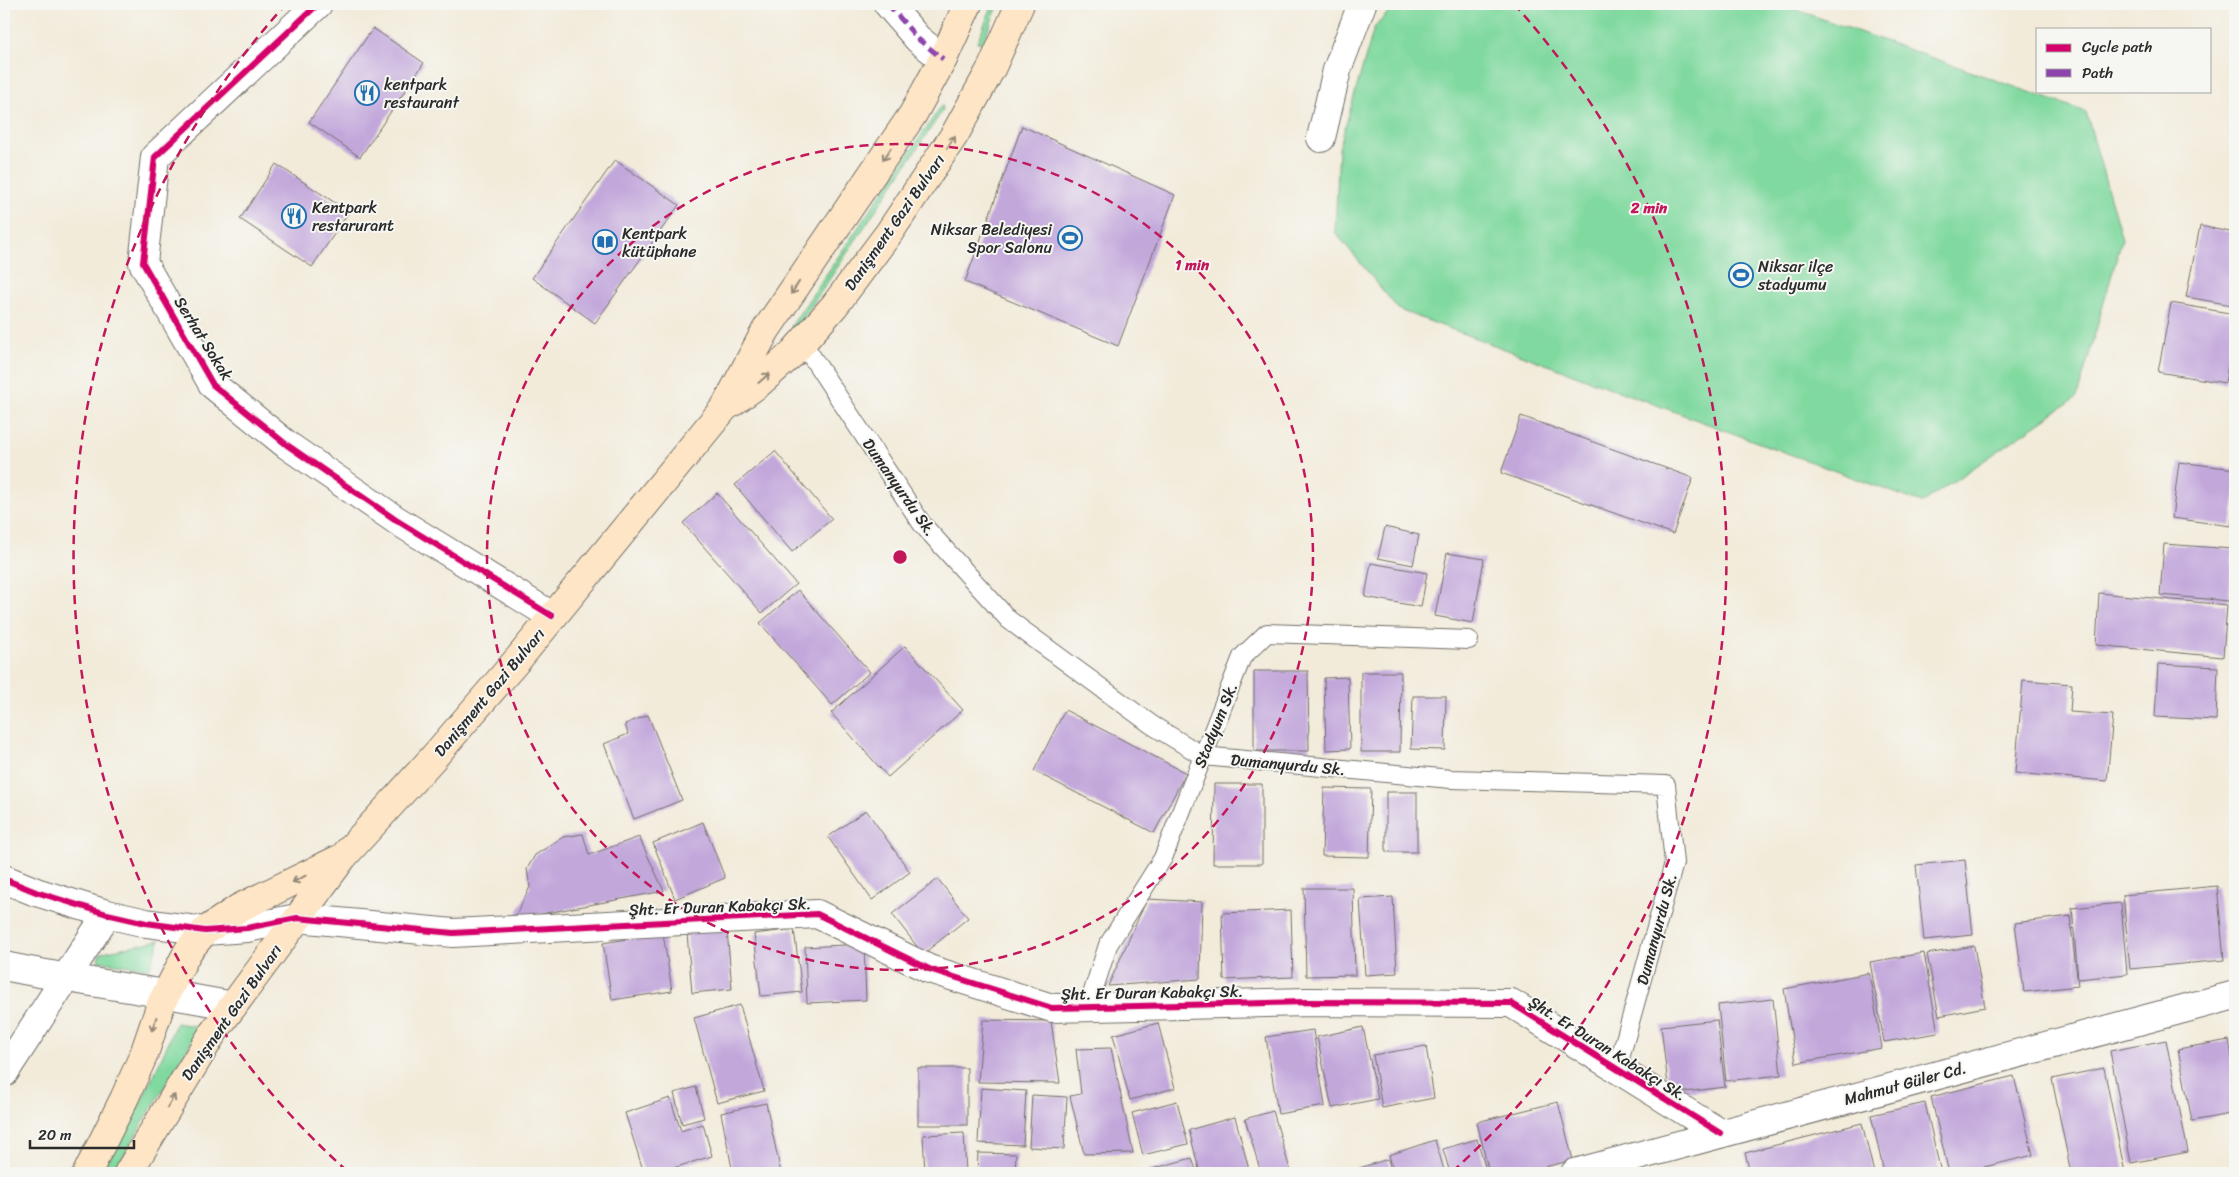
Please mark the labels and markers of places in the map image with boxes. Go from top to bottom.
place label: kentpark restaurant [384,70,459,117]
restaurant icon: kentpark restaurant [354,80,380,106]
place label: Kentpark restarurant [312,193,394,240]
restaurant icon: Kentpark restarurant [281,203,307,229]
place label: Niksar Belediyesi Spor Salonu [931,215,1053,262]
place label: Kentpark kütüphane [622,219,696,266]
sports icon: Niksar Belediyesi Spor Salonu [1057,225,1083,251]
library icon: Kentpark kütüphane [592,229,618,255]
place label: Niksar ilçe stadyumu [1757,252,1833,299]
sports icon: Niksar ilçe stadyumu [1728,262,1754,288]
centre of rings [891,548,909,566]

